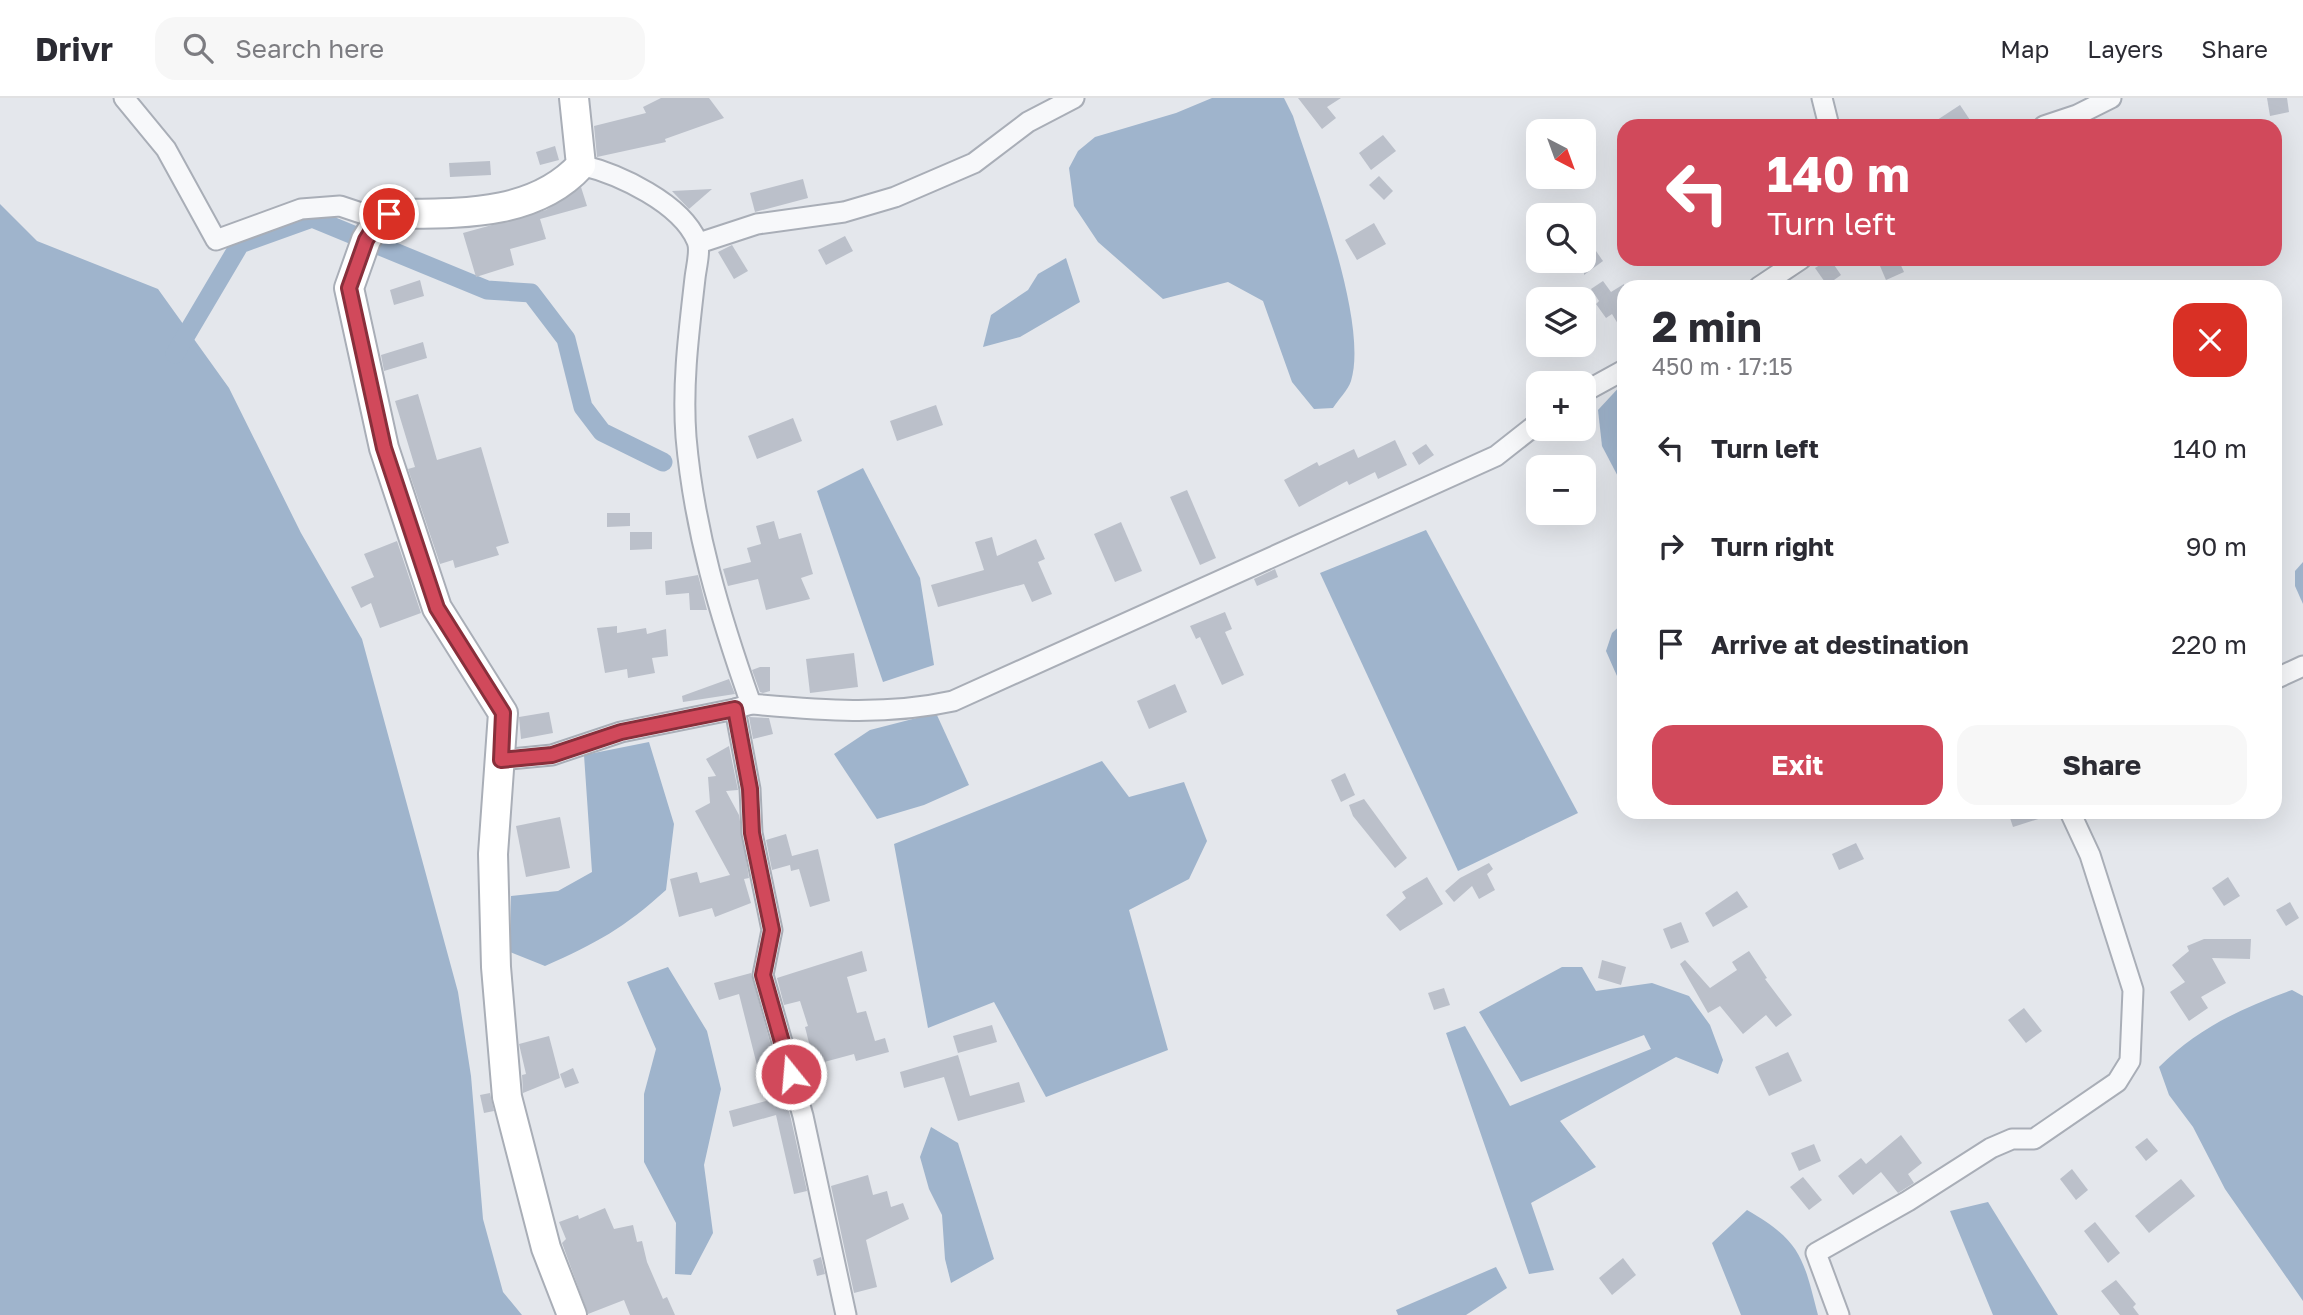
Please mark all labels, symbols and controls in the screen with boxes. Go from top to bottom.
search box [155,17,645,80]
text: Drivr [35,29,113,68]
icon: search [179,29,217,67]
text: Search here [235,33,384,64]
text: Map [2000,34,2049,63]
text: Layers [2087,34,2163,63]
text: Share [2201,34,2268,63]
north arrow [1526,119,1596,189]
map controls [1526,119,1596,525]
text: 140 m [1767,144,1910,203]
icon: left [1652,147,1743,238]
pin [359,184,419,244]
icon: arrive [370,195,408,233]
button: search [1526,203,1596,273]
text: Turn left [1767,204,1896,242]
button: layers [1526,287,1596,357]
text: 2 min [1652,301,1762,351]
button: close [2173,303,2247,377]
text: 450 m · 17:15 [1652,352,1793,380]
button: + [1526,371,1596,441]
icon: left [1652,429,1690,467]
text: Turn left [1711,433,1819,464]
text: 140 m [2173,433,2247,464]
button: − [1526,455,1596,525]
icon: right [1652,527,1690,565]
text: Turn right [1711,531,1834,562]
text: 90 m [2186,531,2247,562]
icon: arrive [1652,625,1690,663]
text: Arrive at destination [1711,629,1969,660]
text: 220 m [2171,629,2247,660]
button: Exit [1652,725,1943,805]
button: Share [1957,725,2247,805]
position arrow [754,1037,828,1111]

